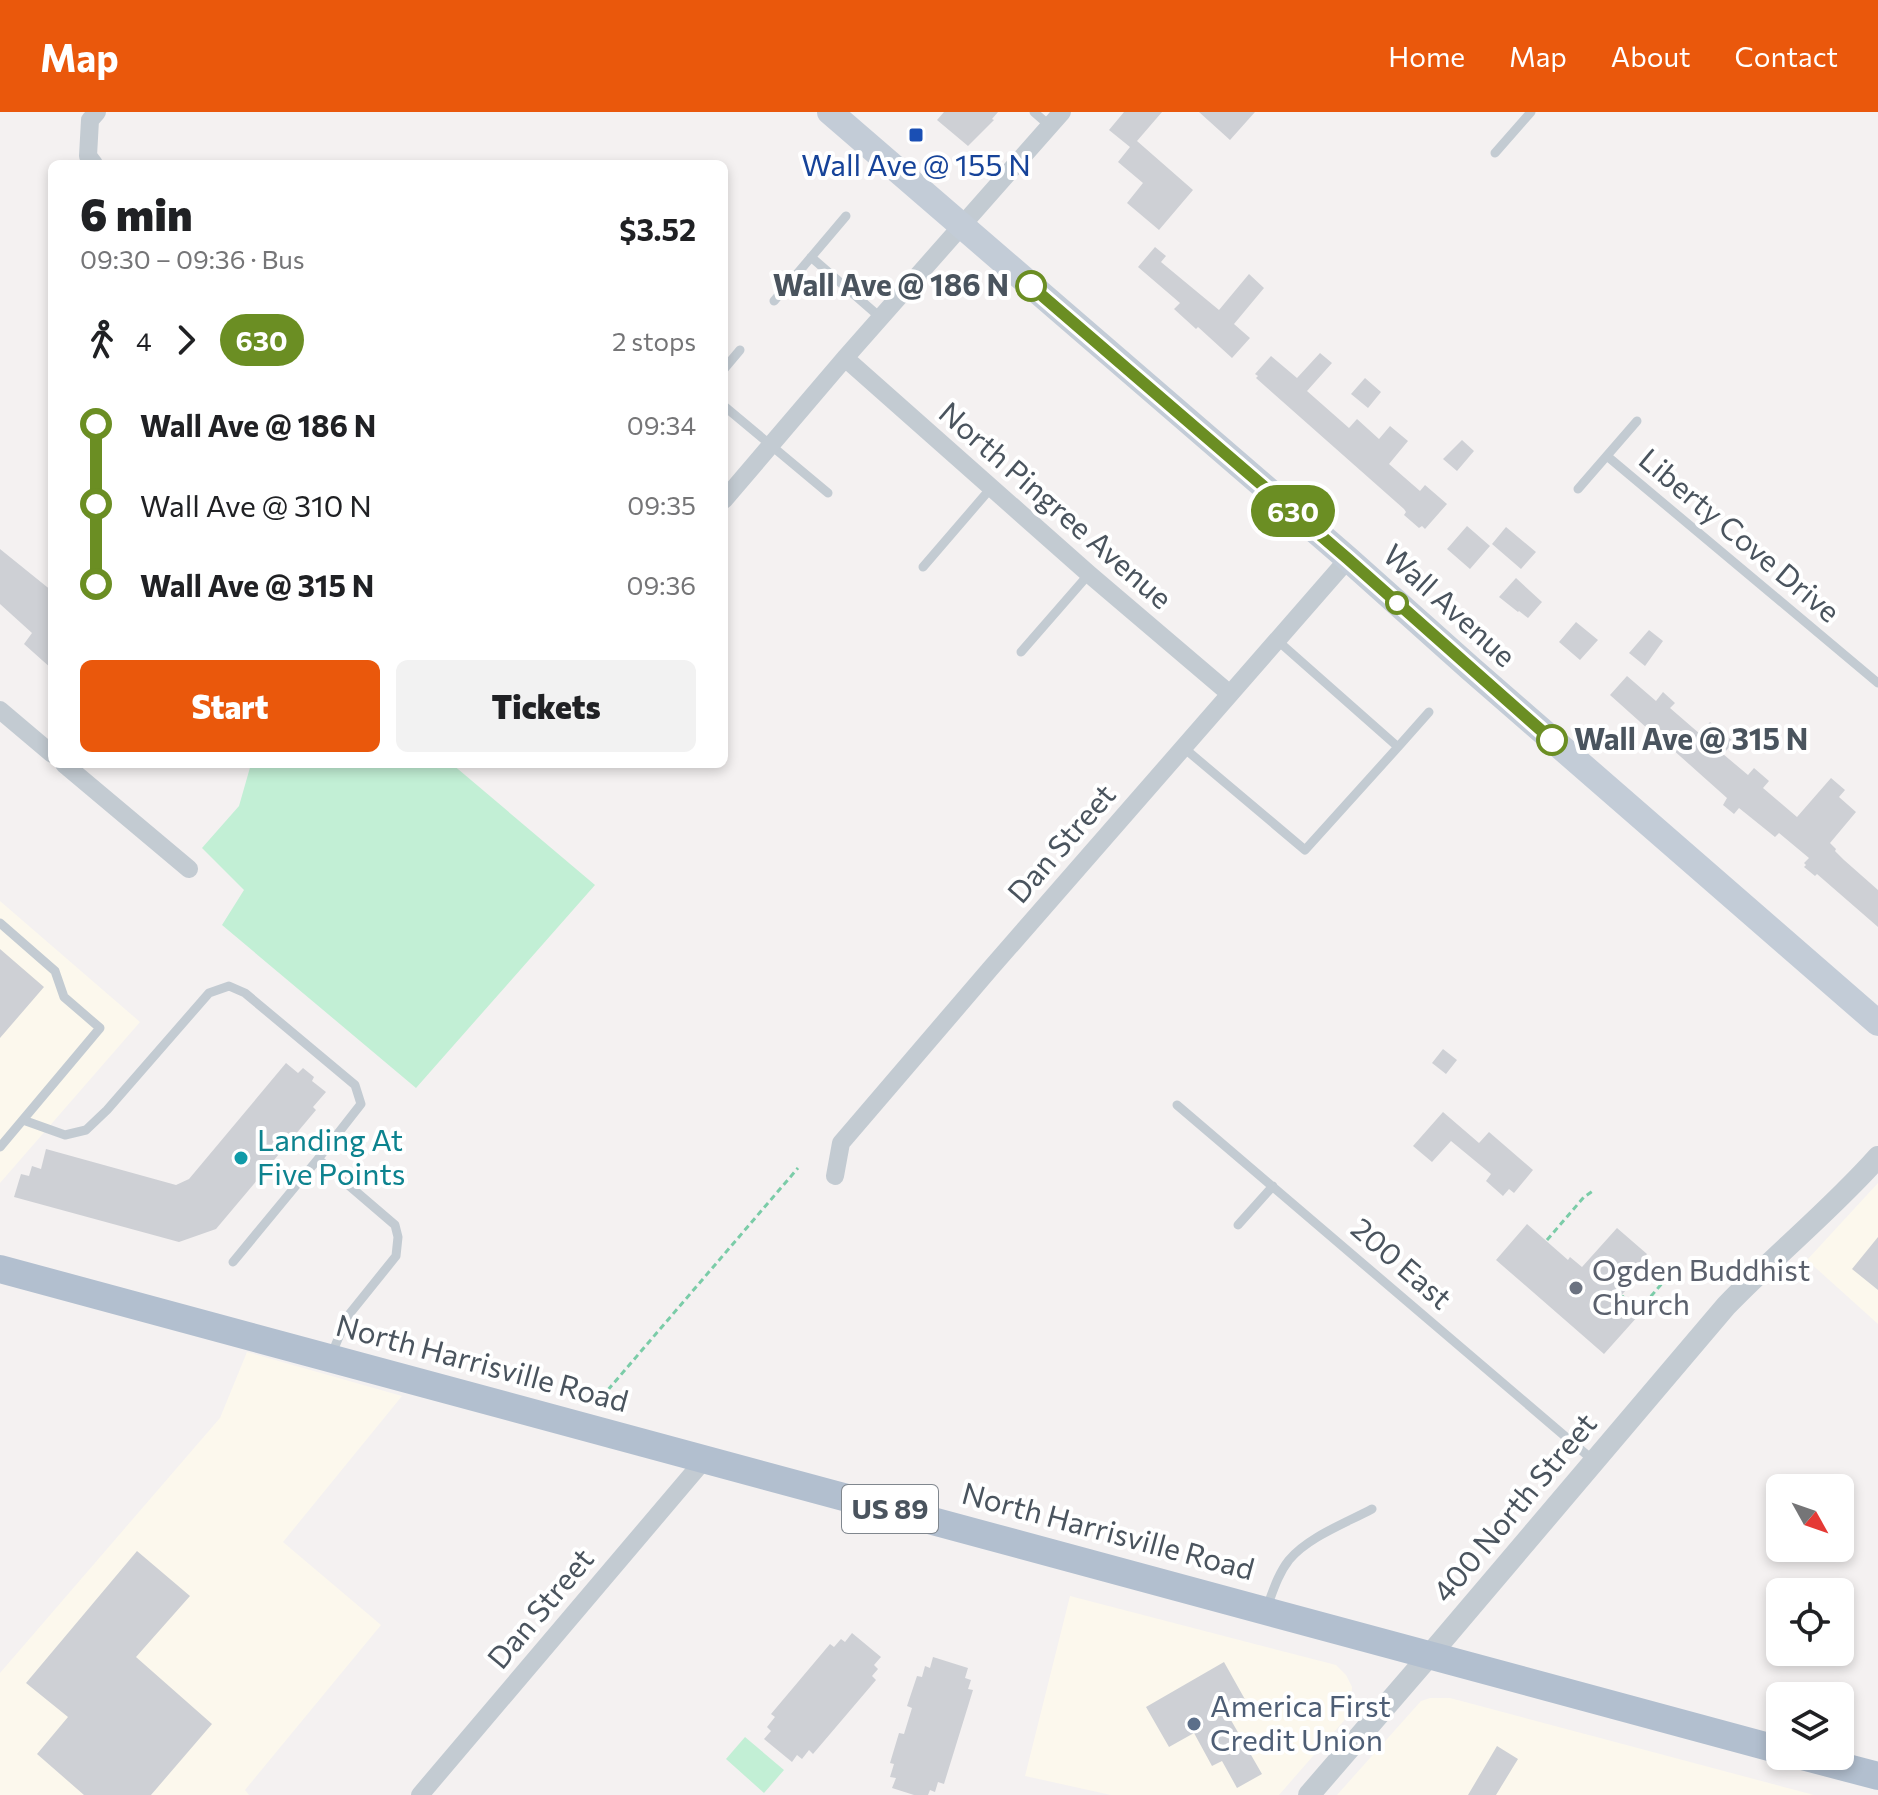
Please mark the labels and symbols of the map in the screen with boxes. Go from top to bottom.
marker: Wall Ave @ 155 N [907,126,925,144]
place label: Wall Ave @ 155 N [801,145,1031,182]
place label: Wall Ave @ 186 N [773,265,1009,302]
marker: Wall Ave @ 186 N [1016,271,1046,301]
street label: North Pingree Avenue [933,393,1181,615]
street label: Liberty Cove Drive [1633,439,1849,629]
line badge: 630 [1247,485,1339,537]
street label: Wall Avenue [1377,535,1525,673]
unlabelled marker [1386,592,1408,614]
place label: Wall Ave @ 315 N [1574,719,1808,756]
marker: Wall Ave @ 315 N [1537,725,1567,755]
street label: Dan Street [998,775,1122,909]
place label: Landing At Five Points [257,1120,405,1191]
marker: Landing At Five Points [232,1149,250,1167]
street label: 200 East [1345,1209,1460,1316]
place label: Ogden Buddhist Church [1592,1250,1810,1321]
marker: Ogden Buddhist Church [1567,1279,1585,1297]
street label: North Harrisville Road [333,1305,633,1418]
street label: 400 North Street [1423,1404,1603,1608]
street label: North Harrisville Road [959,1473,1259,1586]
north arrow [1766,1474,1854,1562]
road number: US 89 [842,1485,938,1533]
street label: Dan Street [478,1540,600,1675]
place label: America First Credit Union [1210,1686,1391,1757]
marker: America First Credit Union [1185,1715,1203,1733]

